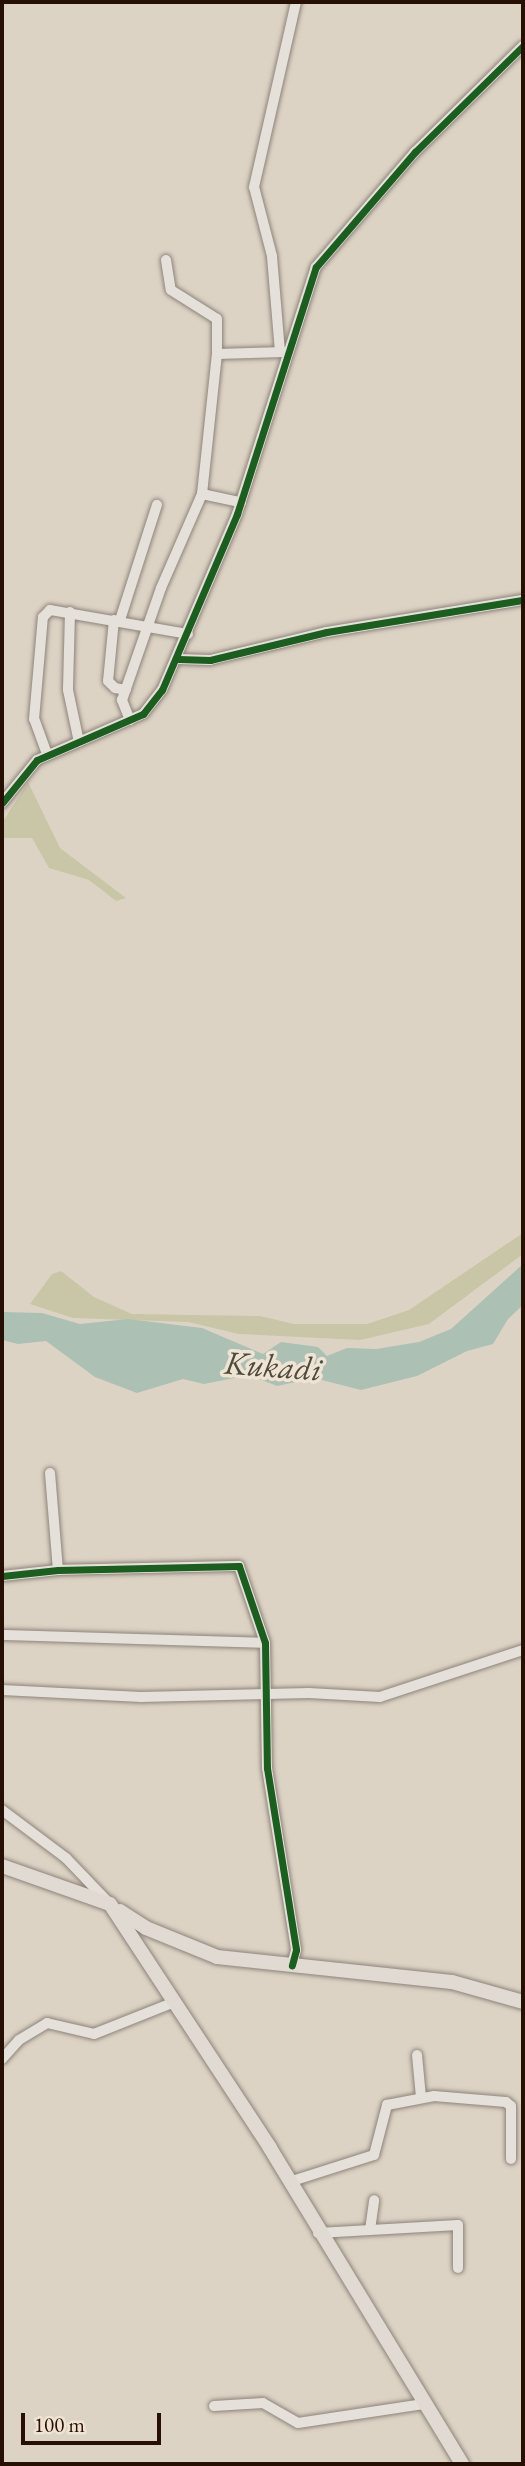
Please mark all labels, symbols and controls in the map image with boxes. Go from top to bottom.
water label: Kukadi [223,1343,323,1389]
scale bar [24,2400,164,2444]
text: 100 m [34,2411,85,2438]

